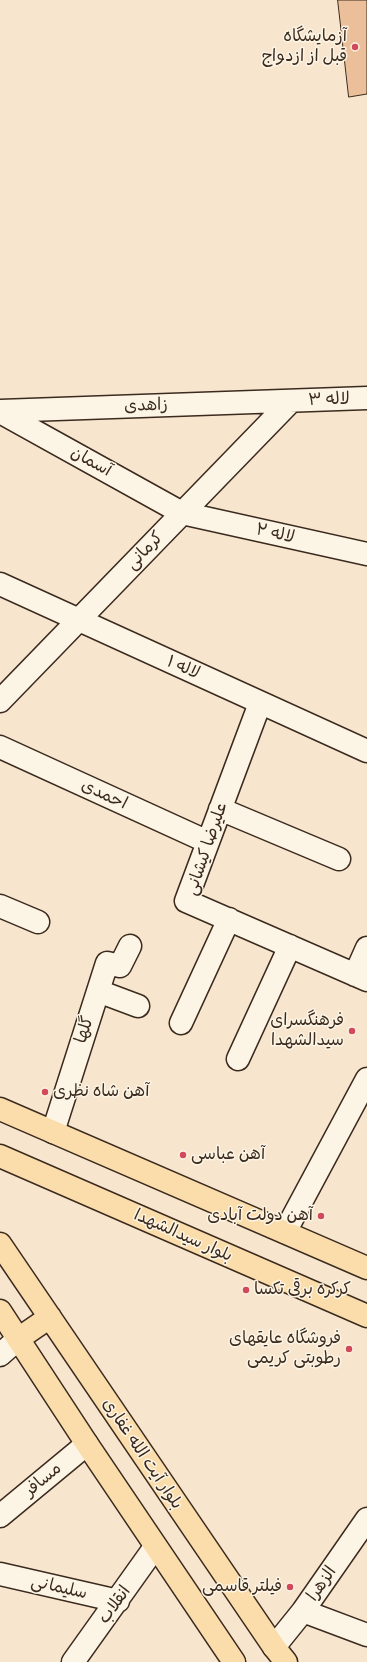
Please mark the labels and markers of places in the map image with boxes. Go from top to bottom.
place label: آزمایشگاه قبل از ازدواج [262,27,347,67]
marker: آزمایشگاه قبل از ازدواج [350,42,360,52]
place label: فرهنگسرای سیدالشهدا [270,1011,344,1051]
marker: فرهنگسرای سیدالشهدا [347,1026,357,1036]
place label: آهن شاه نظری [53,1082,149,1102]
marker: آهن شاه نظری [40,1087,50,1097]
place label: آهن عباسی [191,1145,265,1165]
marker: آهن عباسی [178,1150,188,1160]
place label: آهن دولت آبادی [207,1206,313,1226]
marker: آهن دولت آبادی [316,1211,326,1221]
place label: کرکره برقی تکسا [254,1280,351,1300]
marker: کرکره برقی تکسا [241,1285,251,1295]
place label: فروشگاه عایقهای رطوبتی کریمی [229,1329,341,1369]
marker: فروشگاه عایقهای رطوبتی کریمی [344,1344,354,1354]
place label: فیلتر قاسمی [202,1577,282,1597]
marker: فیلتر قاسمی [285,1582,295,1592]

